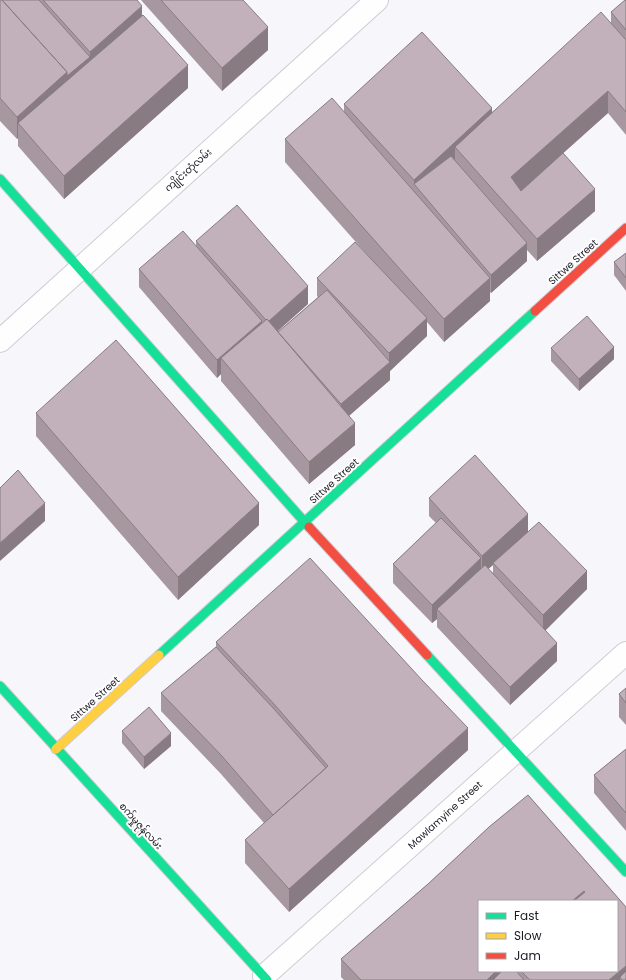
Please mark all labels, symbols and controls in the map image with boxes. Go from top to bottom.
street label: ကျိုင်းတုံလမ်း [161,145,216,196]
street label: Sittwe Street [545,235,601,288]
street label: Sittwe Street [306,454,362,507]
street label: Sittwe Street [67,672,123,725]
street label: Mawlamyine Street [404,777,486,853]
street label: စက်မှုဇုန်လမ်း [115,799,166,854]
legend [478,900,618,972]
text: Fast [514,907,539,924]
text: Slow [514,927,542,944]
text: Jam [514,947,541,964]

